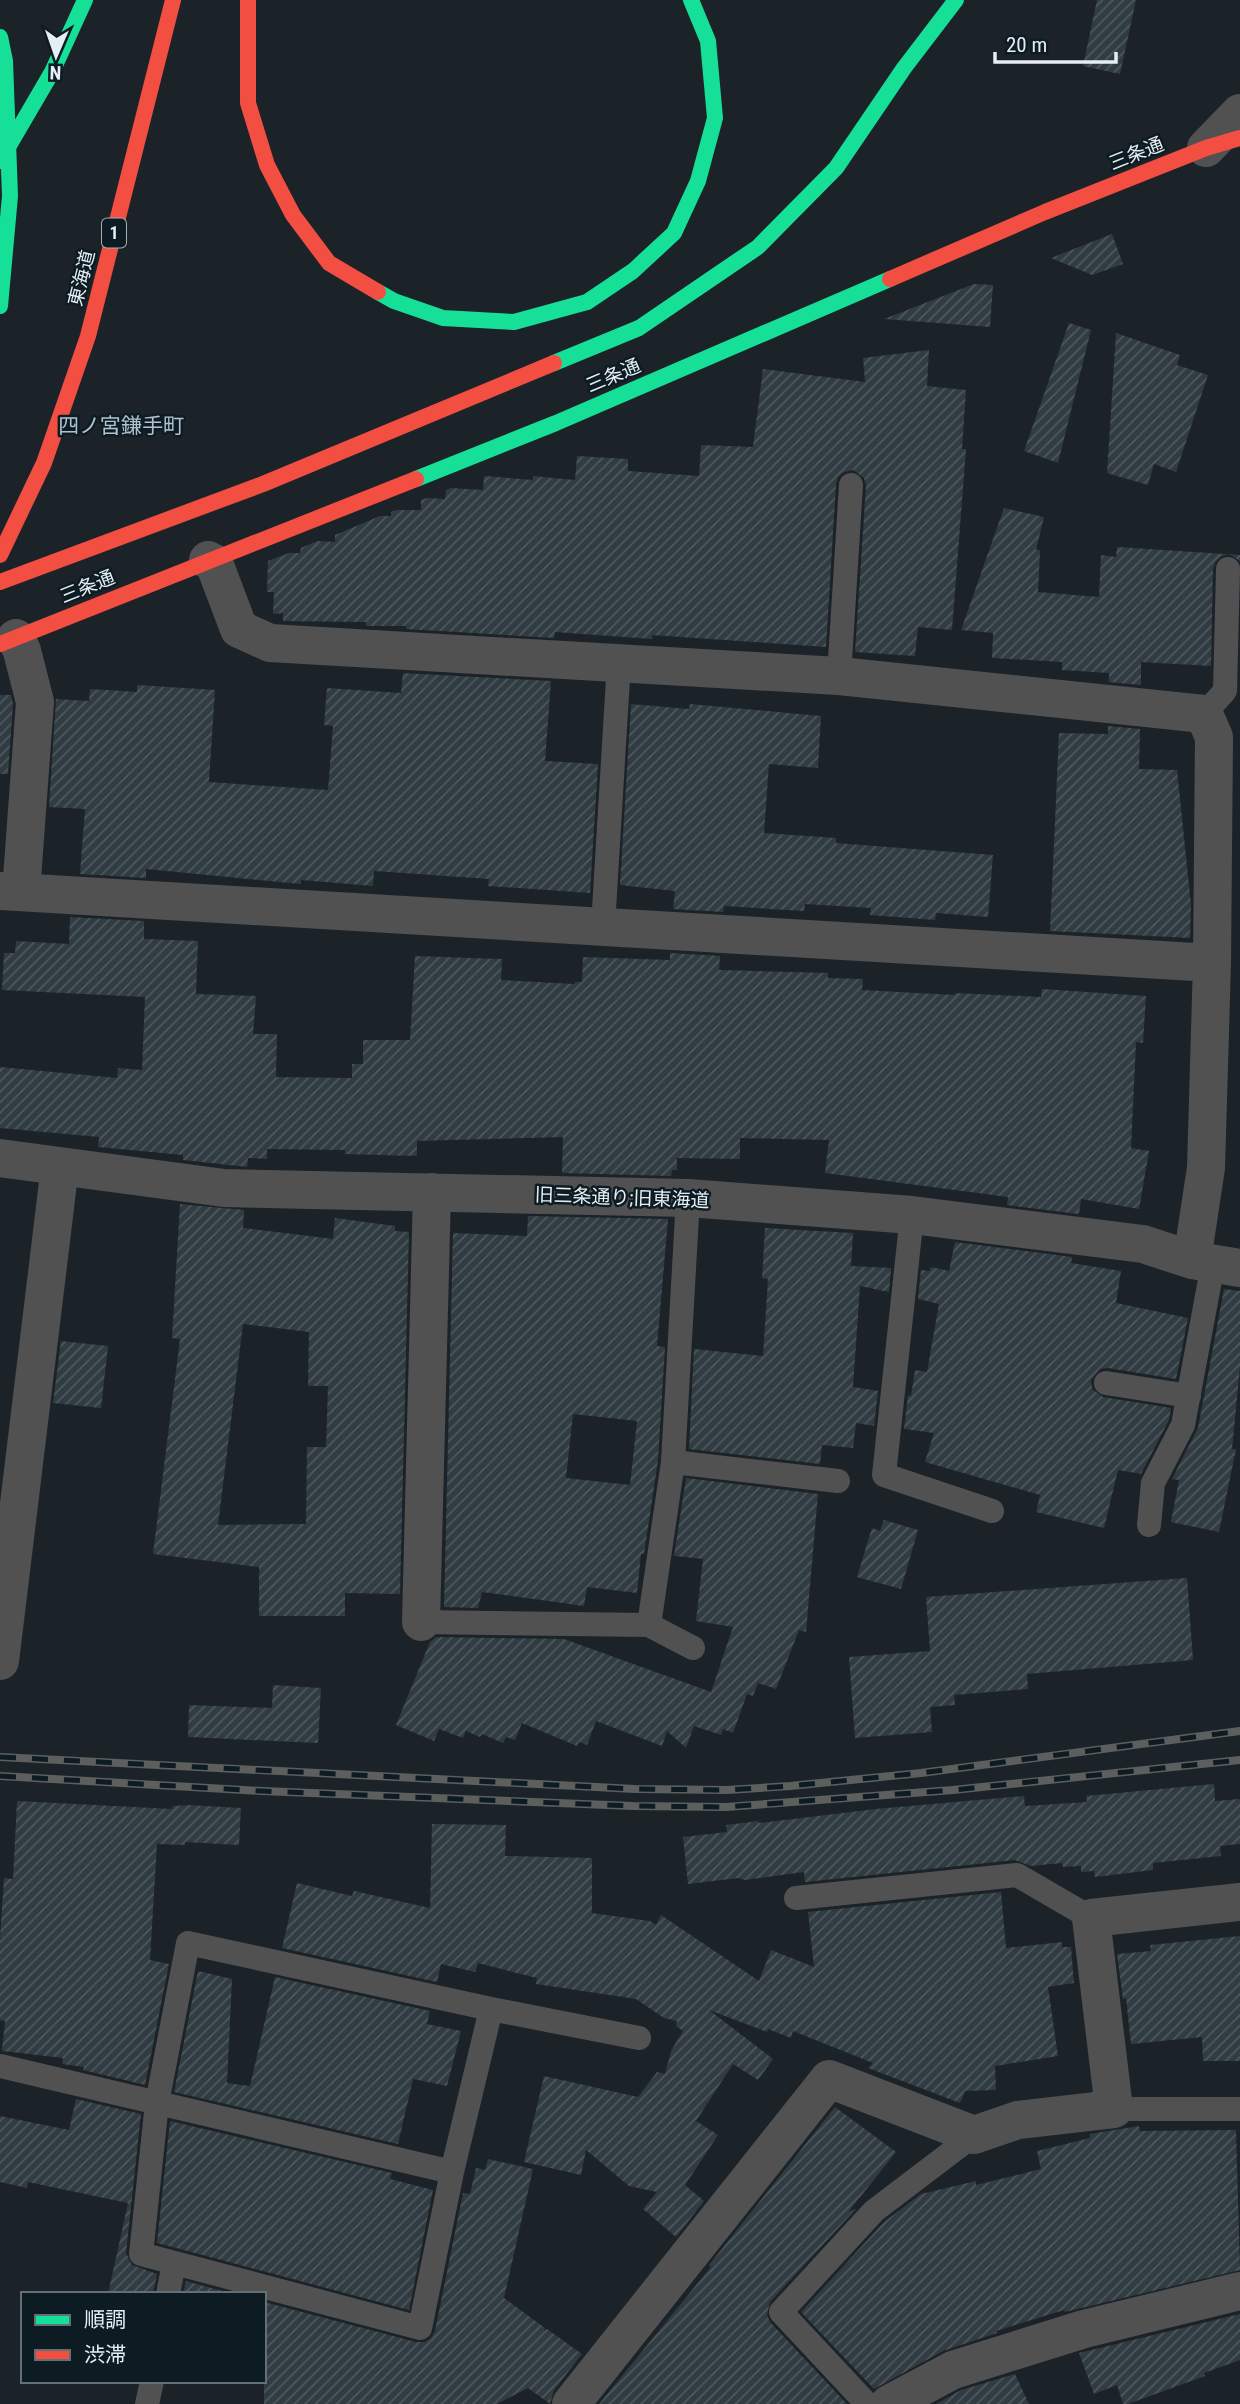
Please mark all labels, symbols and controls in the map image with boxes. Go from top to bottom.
north arrow [21,21,91,91]
scale bar [995,21,1116,65]
text: 20 m [1006,33,1047,57]
text: N [49,61,62,84]
street label: 三条通 [1105,132,1167,175]
road number: 1 [102,218,126,247]
street label: 東海道 [63,248,100,309]
street label: 三条通 [582,354,644,397]
district label: 四ノ宮鎌手町 [58,414,184,438]
street label: 三条通 [56,565,118,608]
street label: 旧三条通り;旧東海道 [534,1183,710,1212]
legend [21,2292,266,2383]
text: 順調 [84,2308,126,2332]
text: 渋滞 [84,2343,126,2367]

